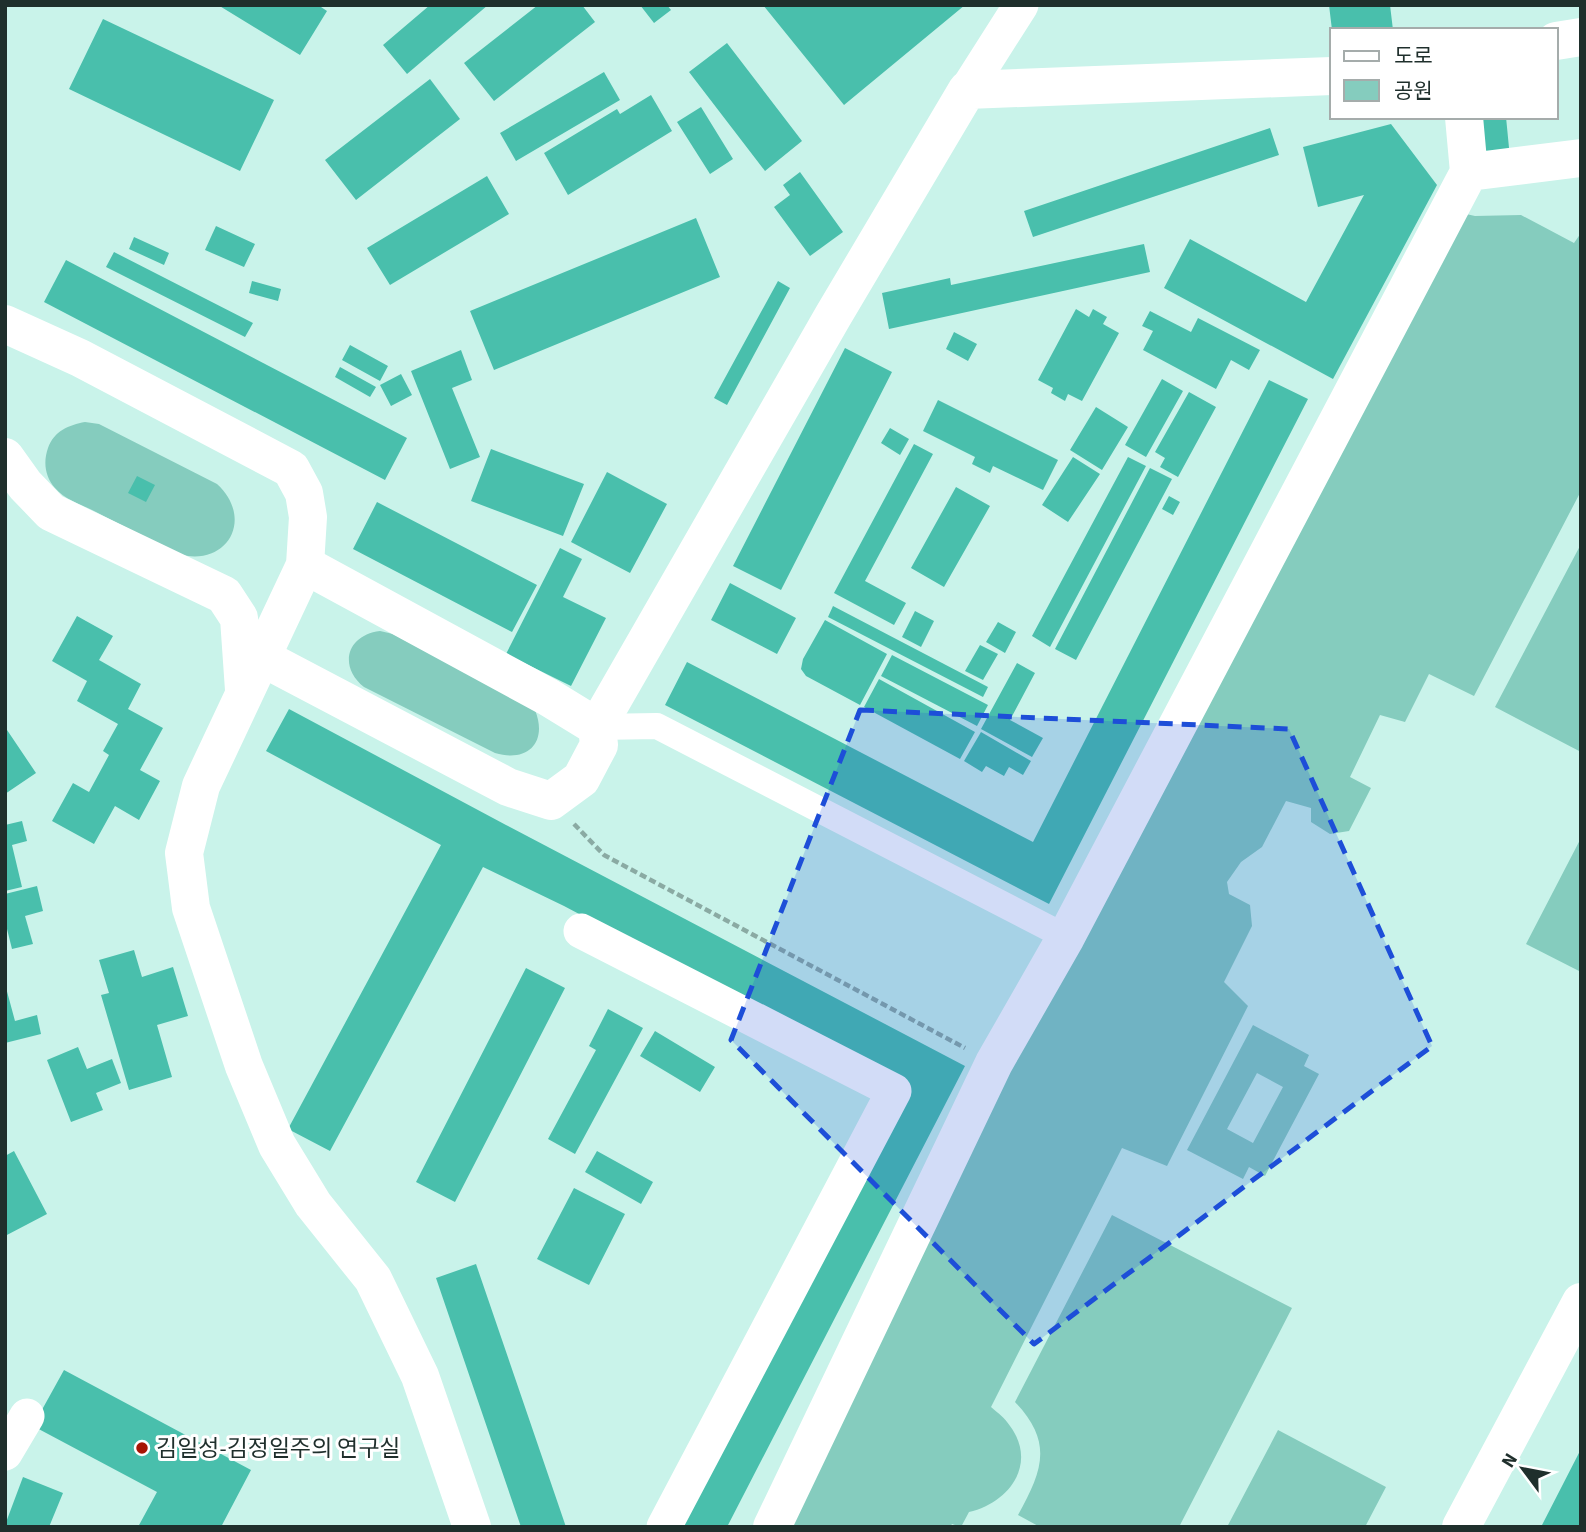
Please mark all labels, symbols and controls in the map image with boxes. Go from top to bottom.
legend [1330,28,1558,119]
text: 도로 [1394,41,1433,71]
text: 공원 [1394,76,1433,106]
place label: 김일성-김정일주의 연구실 [156,1432,401,1465]
north arrow [1488,1434,1558,1504]
marker: 김일성-김정일주의 연구실 [134,1440,150,1456]
text: N [1495,1448,1525,1473]

